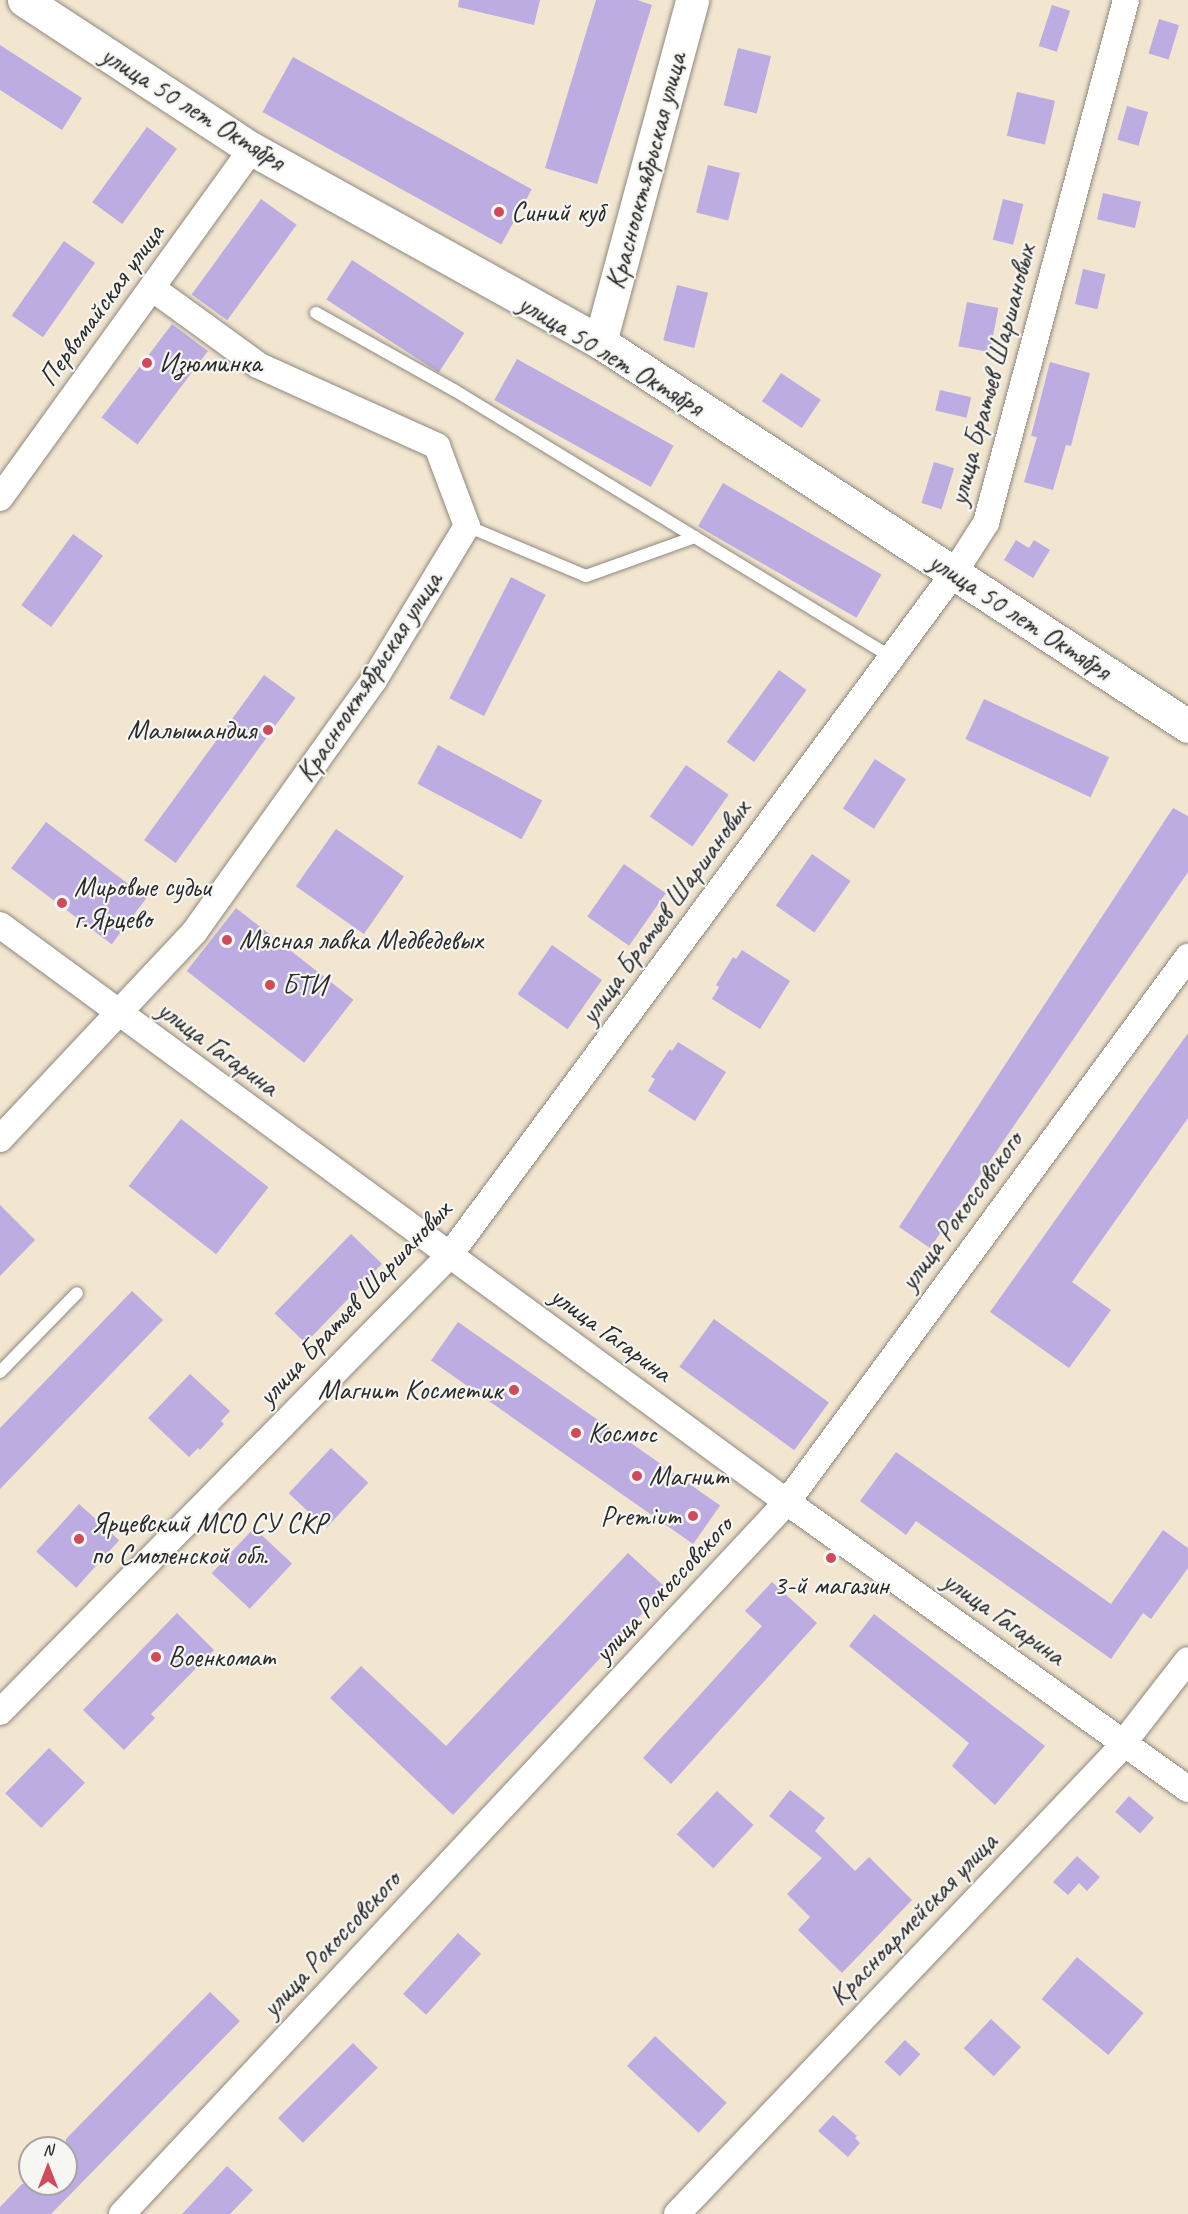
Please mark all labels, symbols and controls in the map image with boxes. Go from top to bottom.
street label: улица 50 лет Октября [93,37,293,179]
street label: Краснооктябрьская улица [598,49,694,293]
place label: Синий куб [511,195,604,229]
marker: Синий куб [492,205,506,219]
street label: Первомайская улица [30,217,172,393]
street label: улица Братьев Шаршановых [941,239,1043,511]
street label: улица 50 лет Октября [510,285,712,425]
place label: Изюминка [159,346,261,380]
marker: Изюминка [140,356,154,370]
street label: улица 50 лет Октября [921,544,1119,688]
street label: Краснооктябрьская улица [288,565,450,789]
place label: Малышандия [127,713,256,747]
marker: Малышандия [261,723,275,737]
street label: улица Братьев Шаршановых [571,792,759,1032]
place label: Мировые судьи г.Ярцево [74,870,212,936]
marker: Мировые судьи г.Ярцево [55,896,69,910]
place label: Мясная лавка Медведевых [239,923,482,957]
marker: Мясная лавка Медведевых [220,933,234,947]
place label: БТИ [282,968,327,1002]
marker: БТИ [263,978,277,992]
street label: улица Гагарина [150,992,286,1104]
street label: улица Рокоссовского [892,1125,1030,1297]
street label: улица Братьев Шаршановых [249,1192,459,1414]
street label: улица Гагарина [543,1278,679,1390]
place label: Магнит Косметик [322,1373,502,1407]
marker: Магнит Косметик [507,1383,521,1397]
place label: Космос [588,1416,657,1450]
marker: Космос [569,1426,583,1440]
place label: Магнит [649,1459,729,1493]
marker: Магнит [630,1469,644,1483]
place label: Premium [600,1499,681,1533]
place label: Ярцевский МСО СУ СКР по Смоленской обл. [91,1506,326,1572]
street label: улица Рокоссовского [586,1509,740,1669]
marker: Premium [686,1509,700,1523]
marker: Ярцевский МСО СУ СКР по Смоленской обл. [72,1532,86,1546]
marker: 3-й магазин [824,1551,838,1565]
street label: улица Гагарина [936,1563,1072,1673]
place label: 3-й магазин [773,1568,889,1602]
place label: Военкомат [168,1640,275,1674]
marker: Военкомат [149,1650,163,1664]
street label: Красноармейская улица [821,1825,1005,2013]
street label: улица Рокоссовского [254,1864,408,2024]
north arrow [18,2136,78,2196]
text: N [43,2140,53,2160]

